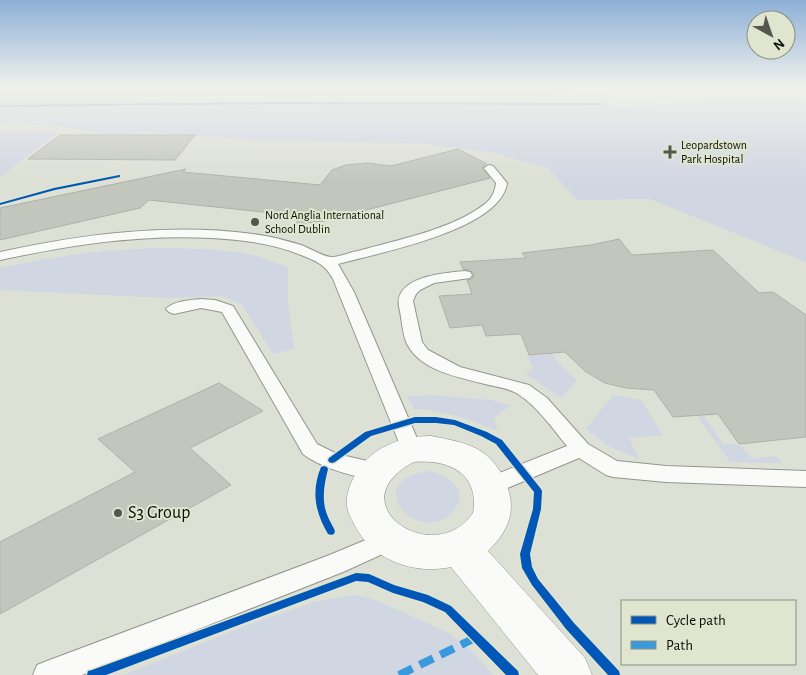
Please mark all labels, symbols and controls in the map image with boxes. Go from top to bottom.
north arrow [746,10,796,60]
text: N [770,36,787,53]
place label: Leopardstown Park Hospital [681,139,747,165]
marker: Leopardstown Park Hospital [663,145,677,159]
place label: Nord Anglia International School Dublin [265,209,384,235]
marker: Nord Anglia International School Dublin [249,216,261,228]
place label: S3 Group [128,504,190,522]
marker: S3 Group [112,507,124,519]
legend [621,600,796,665]
text: Cycle path [666,613,726,628]
text: Path [666,638,693,653]

